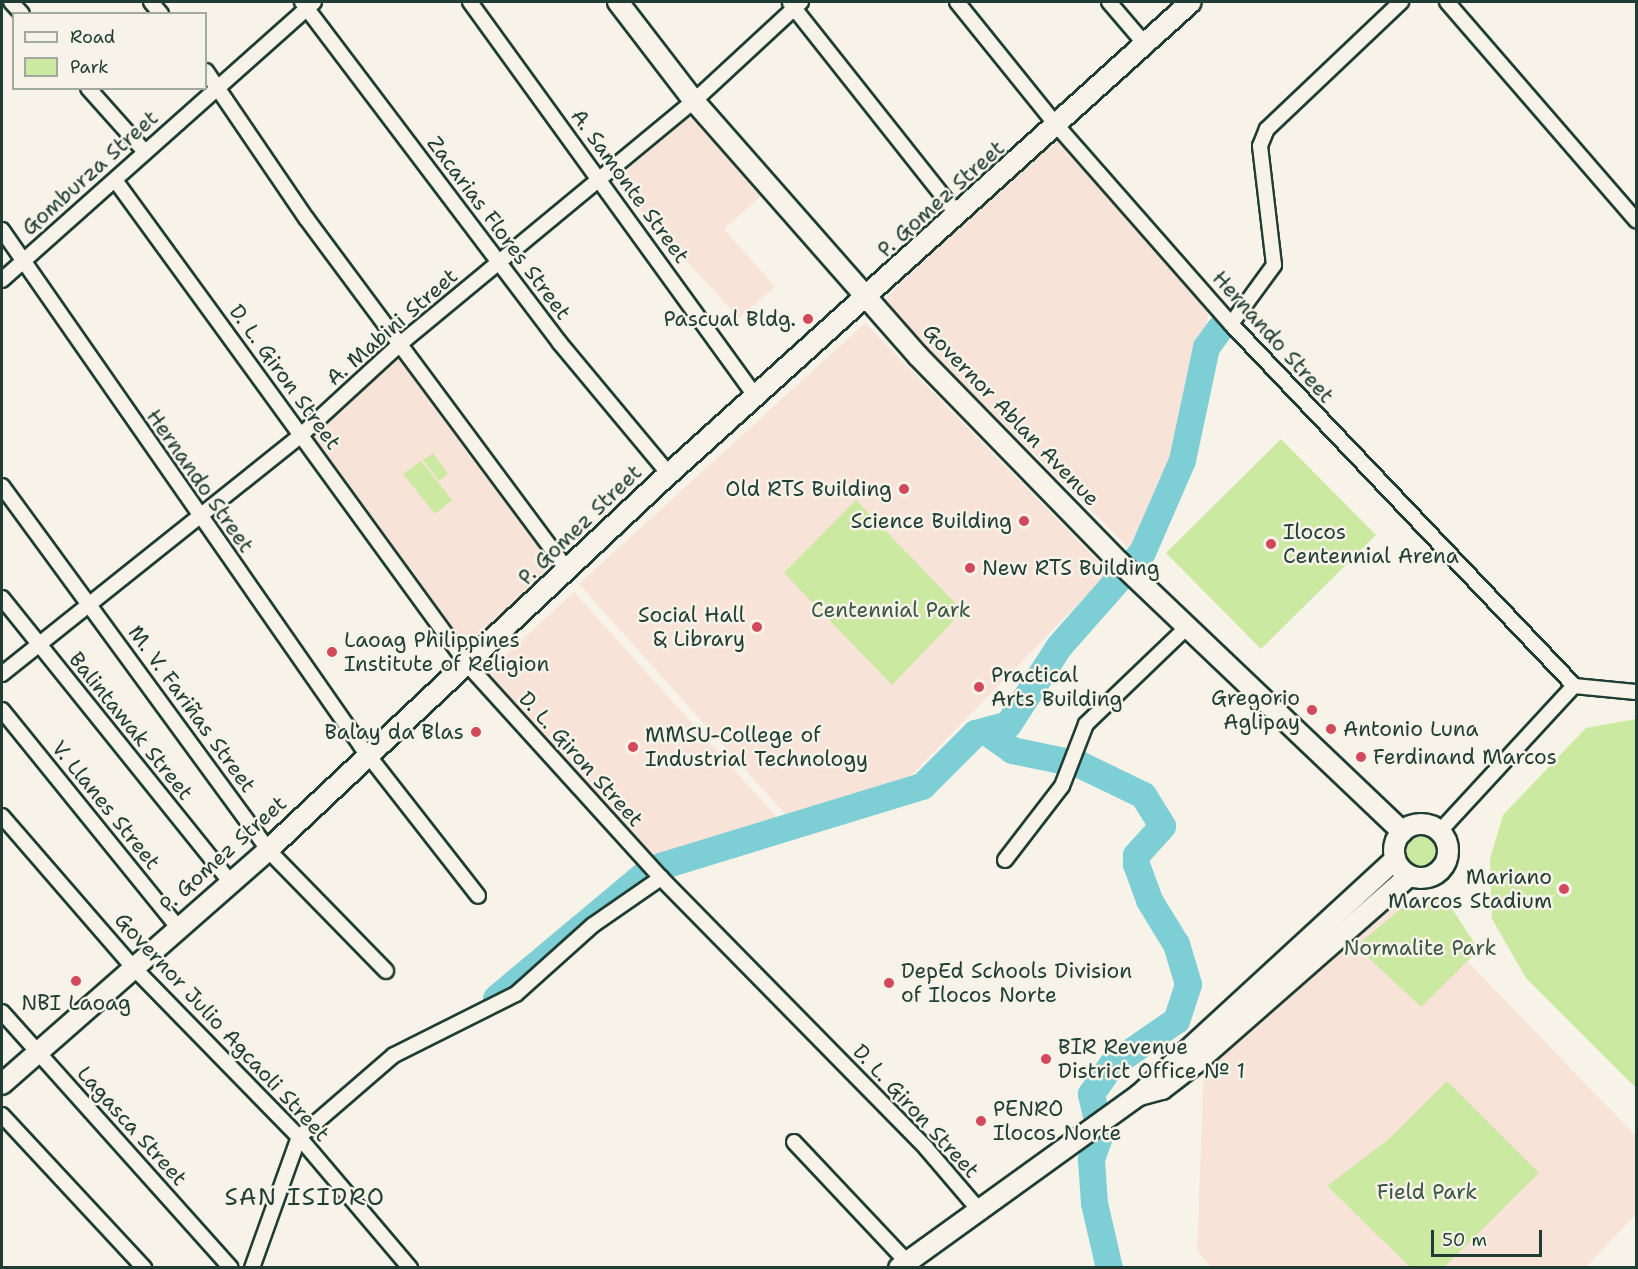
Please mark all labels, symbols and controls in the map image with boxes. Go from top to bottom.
legend [12,12,207,90]
text: Road [70,25,115,49]
text: Park [70,55,109,79]
street label: A. Samonte Street [566,104,694,268]
street label: Gomburza Street [17,105,163,241]
street label: Zacarias Flores Street [422,131,576,325]
street label: P. Gomez Street [872,135,1010,263]
street label: A. Mabini Street [321,263,463,391]
street label: Hernando Street [1207,266,1339,408]
street label: D. L. Giron Street [224,299,346,455]
place label: Pascual Bldg. [664,306,796,332]
marker: Pascual Bldg. [801,312,815,326]
street label: Governor Ablan Avenue [917,319,1105,511]
street label: Hernando Street [141,405,259,557]
street label: P. Gomez Street [513,460,647,590]
place label: Old RTS Building [725,476,892,502]
marker: Old RTS Building [897,482,911,496]
place label: Science Building [851,508,1012,534]
marker: Science Building [1017,514,1031,528]
place label: Ilocos Centennial Arena [1283,519,1459,569]
marker: Ilocos Centennial Arena [1264,537,1278,551]
place label: New RTS Building [982,555,1160,581]
marker: New RTS Building [963,561,977,575]
park label: Centennial Park [811,597,971,623]
place label: Social Hall & Library [638,602,745,652]
marker: Social Hall & Library [750,620,764,634]
street label: M. V. Fariñas Street [123,621,261,797]
place label: Laoag Philippines Institute of Religion [344,627,549,677]
marker: Laoag Philippines Institute of Religion [325,645,339,659]
street label: Balintawak Street [64,647,198,805]
place label: Practical Arts Building [991,662,1122,712]
marker: Practical Arts Building [972,680,986,694]
place label: Gregorio Aglipay [1211,685,1300,735]
street label: D. L. Giron Street [514,686,648,832]
marker: Gregorio Aglipay [1305,703,1319,717]
place label: Antonio Luna [1343,716,1479,742]
place label: Balay da Blas [325,719,464,745]
place label: MMSU-College of Industrial Technology [645,722,868,772]
marker: Antonio Luna [1324,722,1338,736]
marker: Balay da Blas [469,725,483,739]
street label: V. Llanes Street [46,736,166,874]
marker: MMSU-College of Industrial Technology [626,740,640,754]
place label: Ferdinand Marcos [1373,744,1557,770]
marker: Ferdinand Marcos [1354,750,1368,764]
street label: P. Gomez Street [154,790,292,918]
place label: Mariano Marcos Stadium [1388,864,1552,914]
marker: Mariano Marcos Stadium [1557,882,1571,896]
street label: Governor Julio Agcaoli Street [109,907,335,1147]
park label: Normalite Park [1343,935,1497,961]
place label: DepEd Schools Division of Ilocos Norte [901,958,1132,1008]
marker: NBI Laoag [69,974,83,988]
marker: DepEd Schools Division of Ilocos Norte [882,976,896,990]
place label: NBI Laoag [21,990,131,1016]
place label: BIR Revenue District Office № 1 [1058,1034,1245,1084]
street label: D. L. Giron Street [848,1039,984,1183]
marker: BIR Revenue District Office № 1 [1039,1052,1053,1066]
street label: Lagasca Street [72,1061,192,1191]
place label: PENRO Ilocos Norte [993,1096,1121,1146]
marker: PENRO Ilocos Norte [974,1114,988,1128]
park label: Field Park [1377,1179,1477,1205]
district label: SAN ISIDRO [224,1184,386,1212]
scale bar [1434,1218,1545,1256]
text: 50 m [1442,1228,1487,1252]

